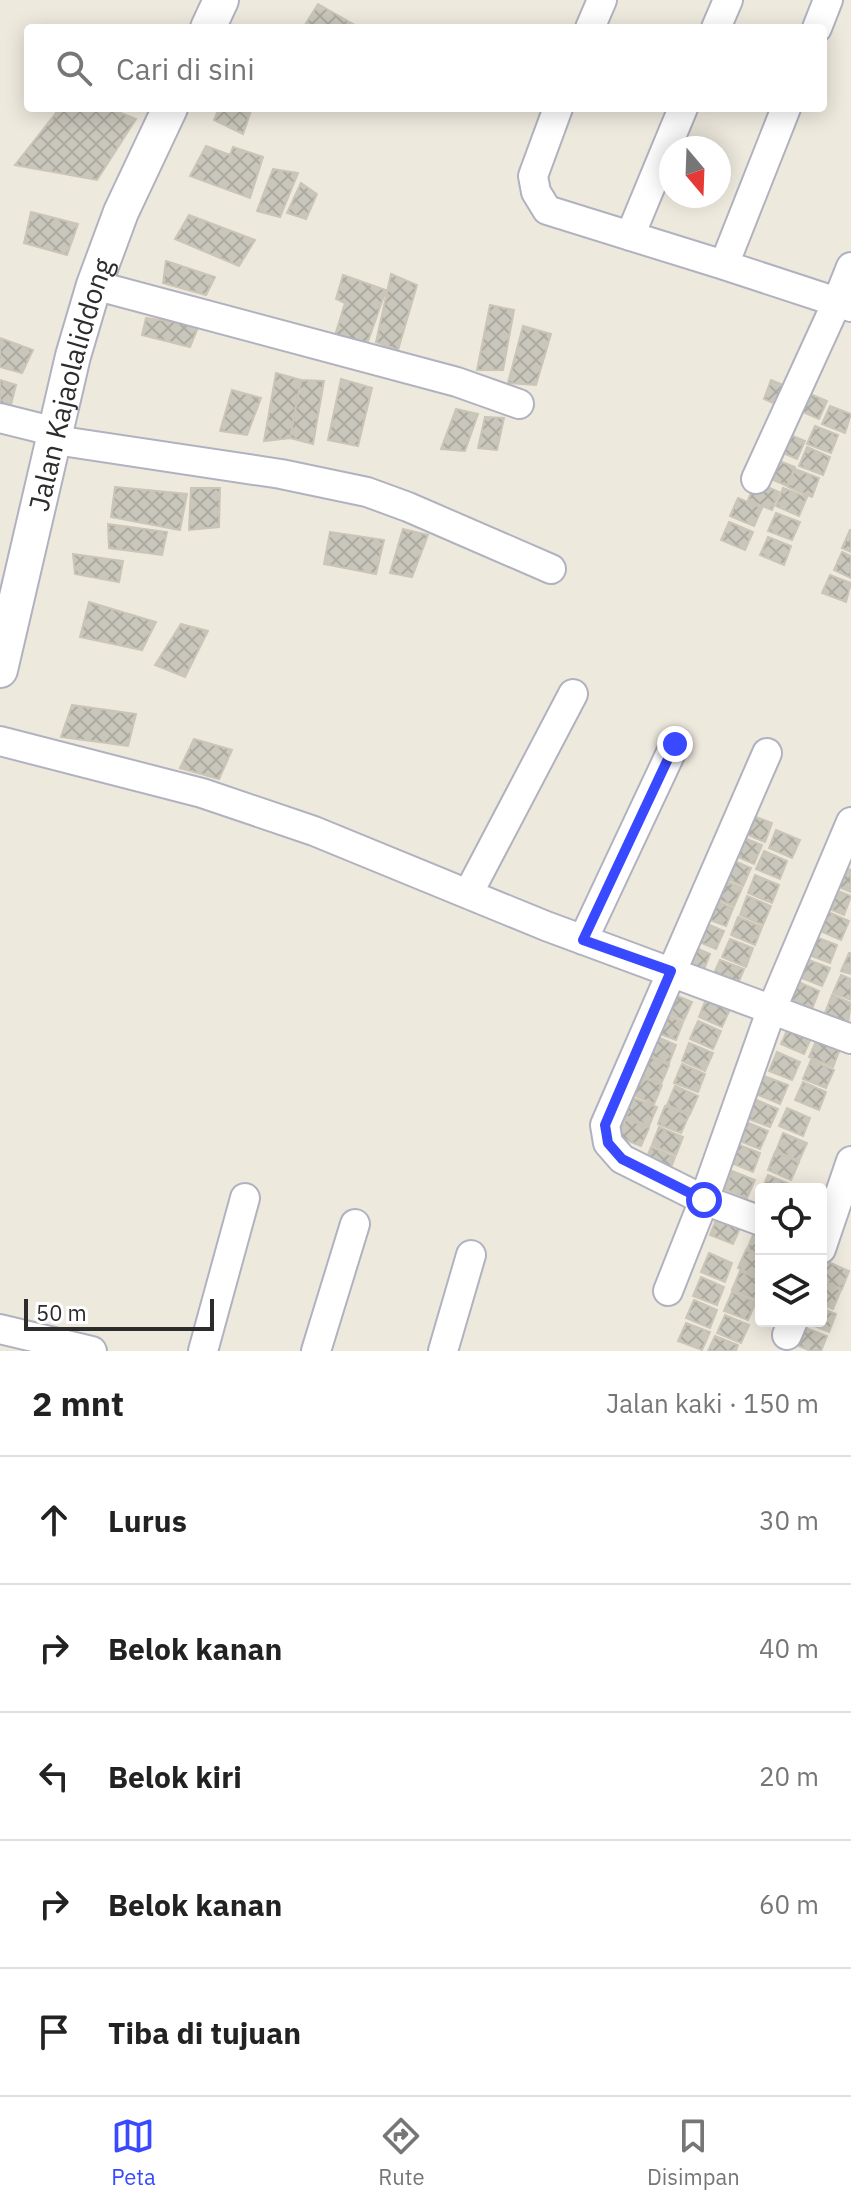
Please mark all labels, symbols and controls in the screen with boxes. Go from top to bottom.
search box [24,24,827,112]
icon: search [52,46,96,90]
text: Cari di sini [116,49,255,88]
north arrow [659,136,731,208]
street label: Jalan Kajaolaliddong [19,252,121,515]
route end [657,726,693,762]
route start [686,1182,722,1218]
map controls [755,1183,827,1327]
button: locate [755,1183,827,1255]
button: layers [755,1255,827,1327]
scale bar [24,1295,214,1331]
text: 50 m [36,1298,87,1327]
text: 2 mnt [32,1381,124,1425]
text: Jalan kaki · 150 m [606,1386,819,1420]
icon: ahead [32,1498,76,1542]
text: Lurus [108,1501,187,1540]
text: 30 m [759,1503,819,1537]
icon: right [32,1626,76,1670]
text: Belok kanan [108,1629,282,1668]
text: 40 m [759,1631,819,1665]
icon: left [32,1754,76,1798]
text: Belok kiri [108,1757,242,1796]
text: 20 m [759,1759,819,1793]
icon: right [32,1882,76,1926]
text: Belok kanan [108,1885,282,1924]
text: 60 m [759,1887,819,1921]
icon: arrive [32,2010,76,2054]
text: Tiba di tujuan [108,2013,301,2052]
tab: Peta [111,2114,156,2191]
tab: Rute [378,2114,425,2191]
tab: Disimpan [647,2114,740,2191]

